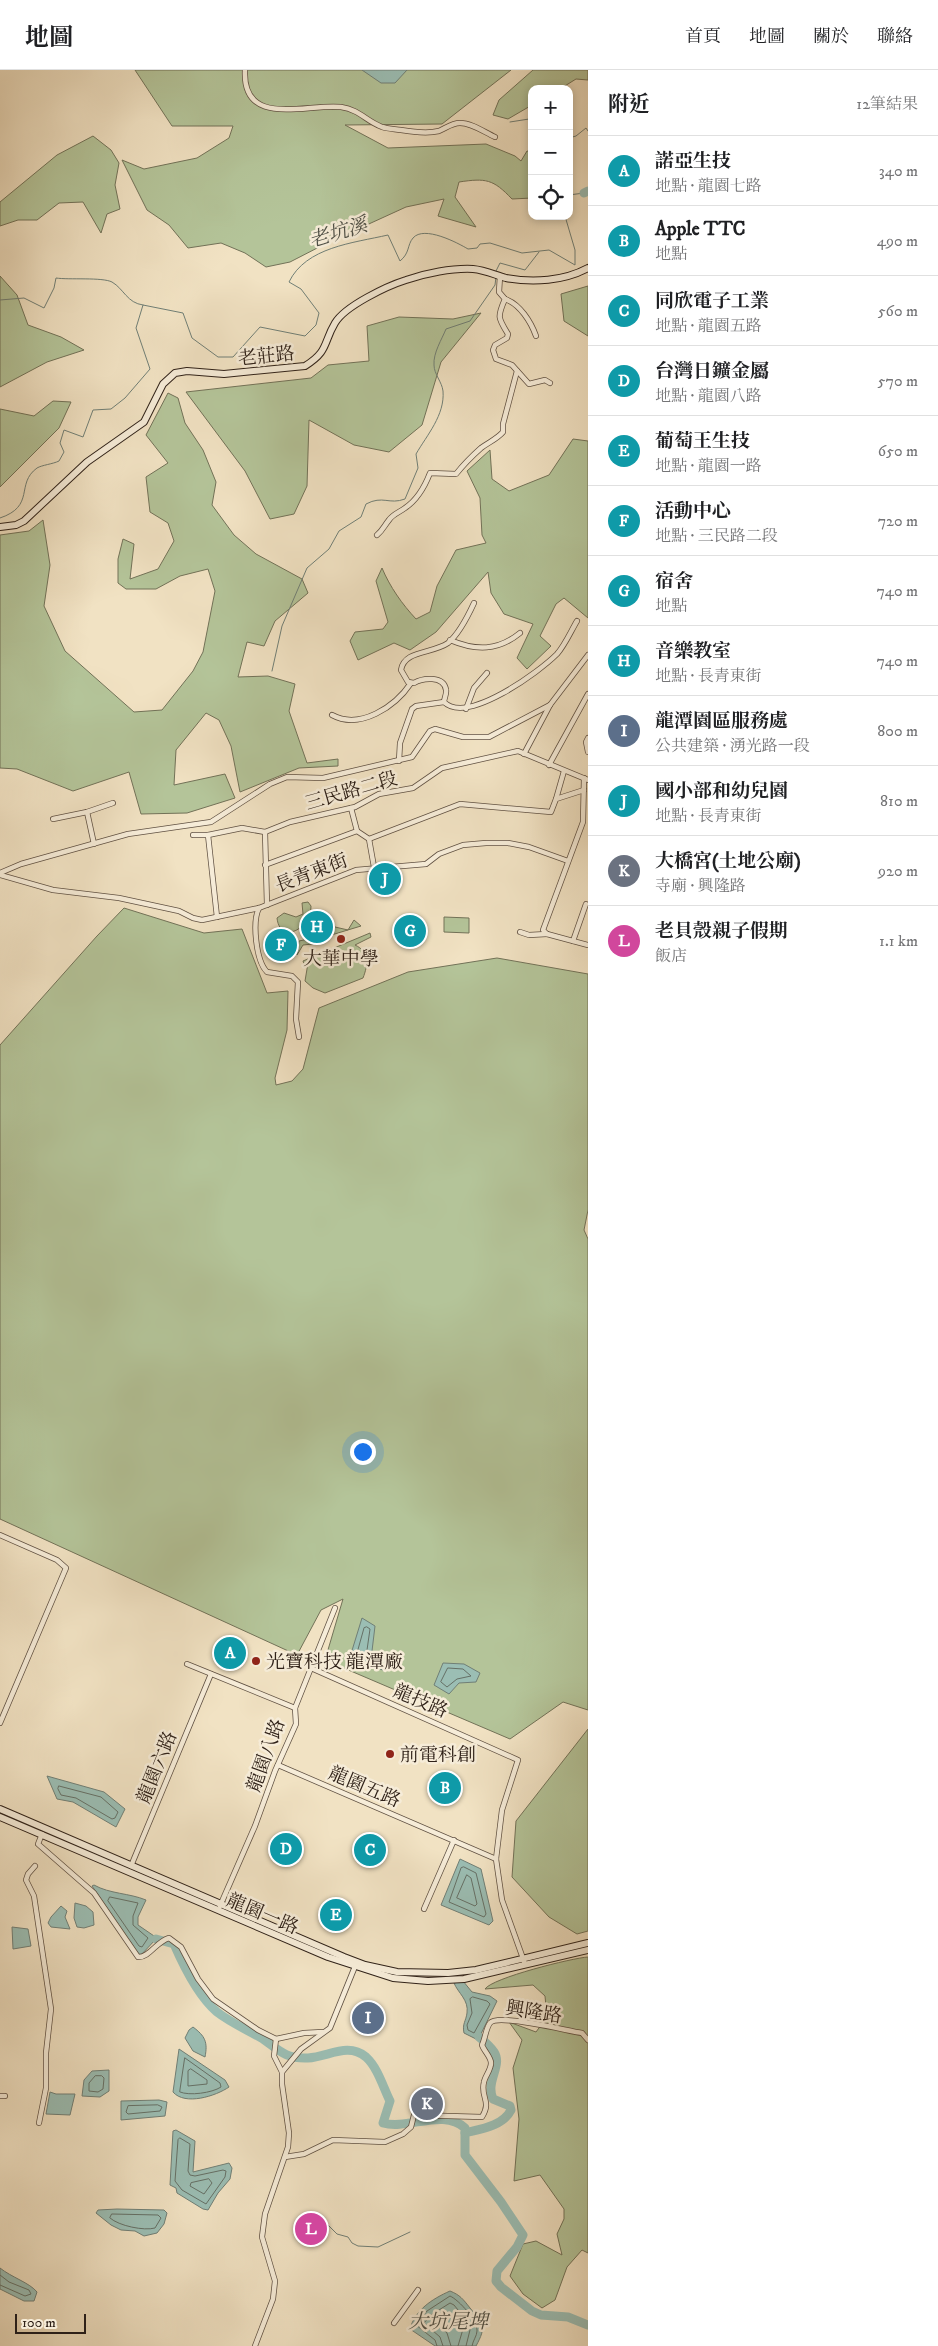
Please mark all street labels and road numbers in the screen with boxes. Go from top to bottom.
street label: 老莊路 [237,342,296,371]
street label: 三民路二段 [303,767,400,816]
street label: 長青東街 [272,849,351,898]
street label: 龍技路 [390,1680,451,1723]
street label: 龍園八路 [243,1716,290,1795]
street label: 龍園六路 [132,1728,182,1807]
street label: 龍園五路 [325,1762,404,1813]
street label: 龍園一路 [223,1889,302,1940]
street label: 興隆路 [504,1997,564,2028]

